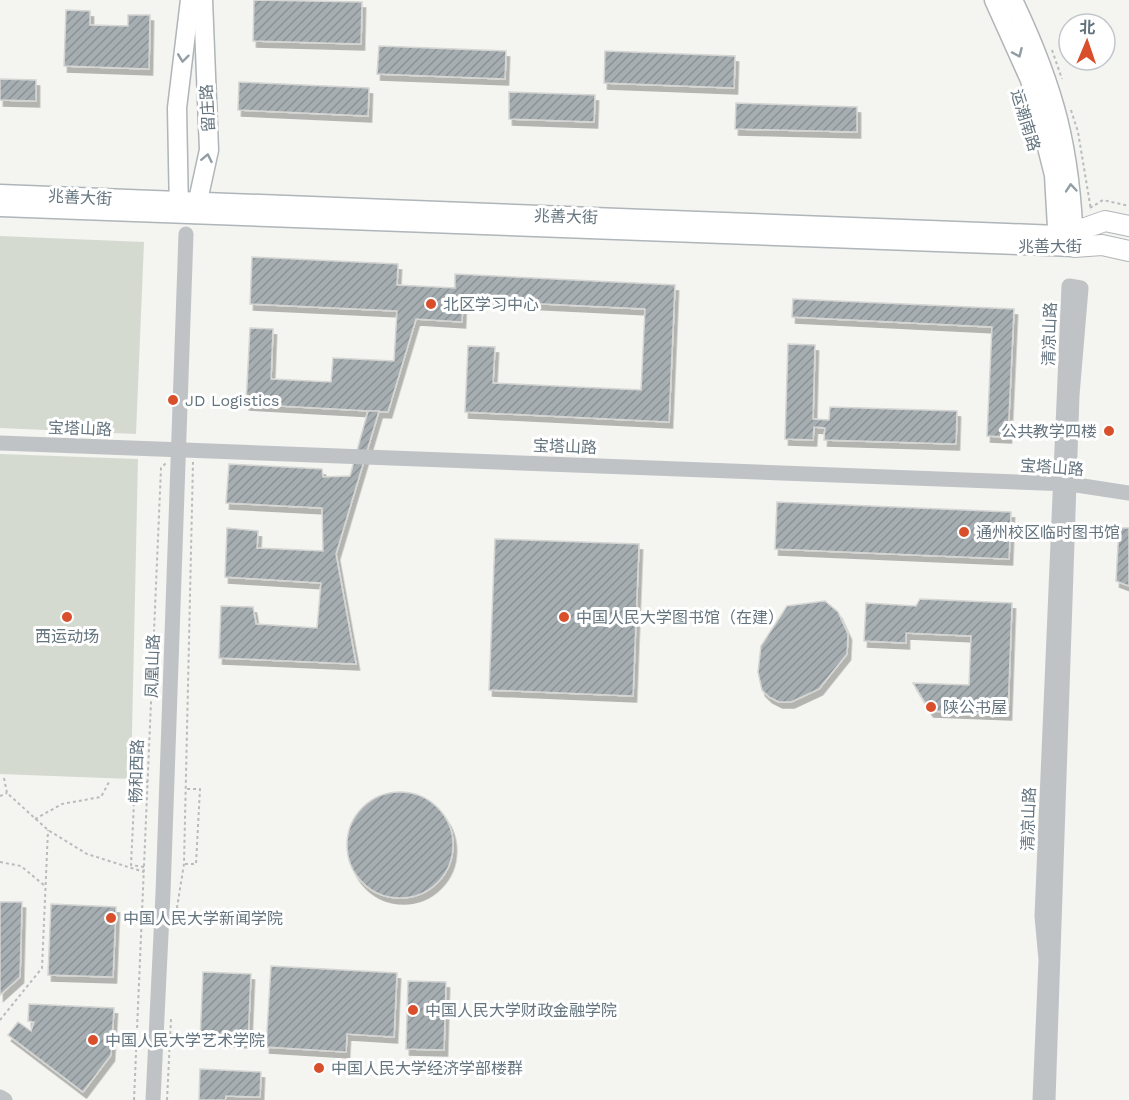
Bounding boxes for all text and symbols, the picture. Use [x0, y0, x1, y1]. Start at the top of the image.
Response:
north arrow [1057, 12, 1117, 72]
text: 北 [1079, 18, 1096, 37]
one-way arrow [1011, 47, 1023, 58]
one-way arrow [177, 54, 190, 63]
street label: 留庄路 [197, 84, 218, 132]
street label: 运潮南路 [1007, 87, 1044, 154]
one-way arrow [199, 153, 212, 163]
one-way arrow [1065, 184, 1078, 193]
street label: 兆善大街 [48, 186, 112, 209]
street label: 兆善大街 [534, 206, 598, 227]
street label: 兆善大街 [1018, 237, 1082, 256]
place label: 北区学习中心 [443, 295, 539, 314]
marker: 北区学习中心 [424, 297, 438, 311]
street label: 清凉山路 [1039, 302, 1060, 366]
place label: JD Logistics [185, 391, 280, 410]
marker: JD Logistics [166, 393, 180, 407]
street label: 宝塔山路 [48, 418, 112, 439]
place label: 公共教学四楼 [1001, 422, 1097, 441]
marker: 公共教学四楼 [1102, 424, 1116, 438]
street label: 宝塔山路 [533, 436, 597, 457]
street label: 宝塔山路 [1019, 456, 1085, 479]
place label: 通州校区临时图书馆 [976, 523, 1120, 542]
marker: 通州校区临时图书馆 [957, 525, 971, 539]
place label: 中国人民大学图书馆（在建） [576, 608, 784, 627]
marker: 西运动场 [60, 610, 74, 624]
marker: 中国人民大学图书馆（在建） [557, 610, 571, 624]
place label: 西运动场 [35, 627, 99, 646]
street label: 凤凰山路 [142, 634, 163, 698]
place label: 陕公书屋 [943, 698, 1007, 717]
marker: 陕公书屋 [924, 700, 938, 714]
street label: 畅和西路 [126, 739, 147, 803]
street label: 清凉山路 [1018, 787, 1039, 851]
place label: 中国人民大学新闻学院 [123, 909, 283, 928]
marker: 中国人民大学新闻学院 [104, 911, 118, 925]
place label: 中国人民大学财政金融学院 [425, 1001, 617, 1020]
marker: 中国人民大学财政金融学院 [406, 1003, 420, 1017]
place label: 中国人民大学艺术学院 [105, 1031, 265, 1050]
marker: 中国人民大学艺术学院 [86, 1033, 100, 1047]
place label: 中国人民大学经济学部楼群 [331, 1059, 523, 1078]
marker: 中国人民大学经济学部楼群 [312, 1061, 326, 1075]

